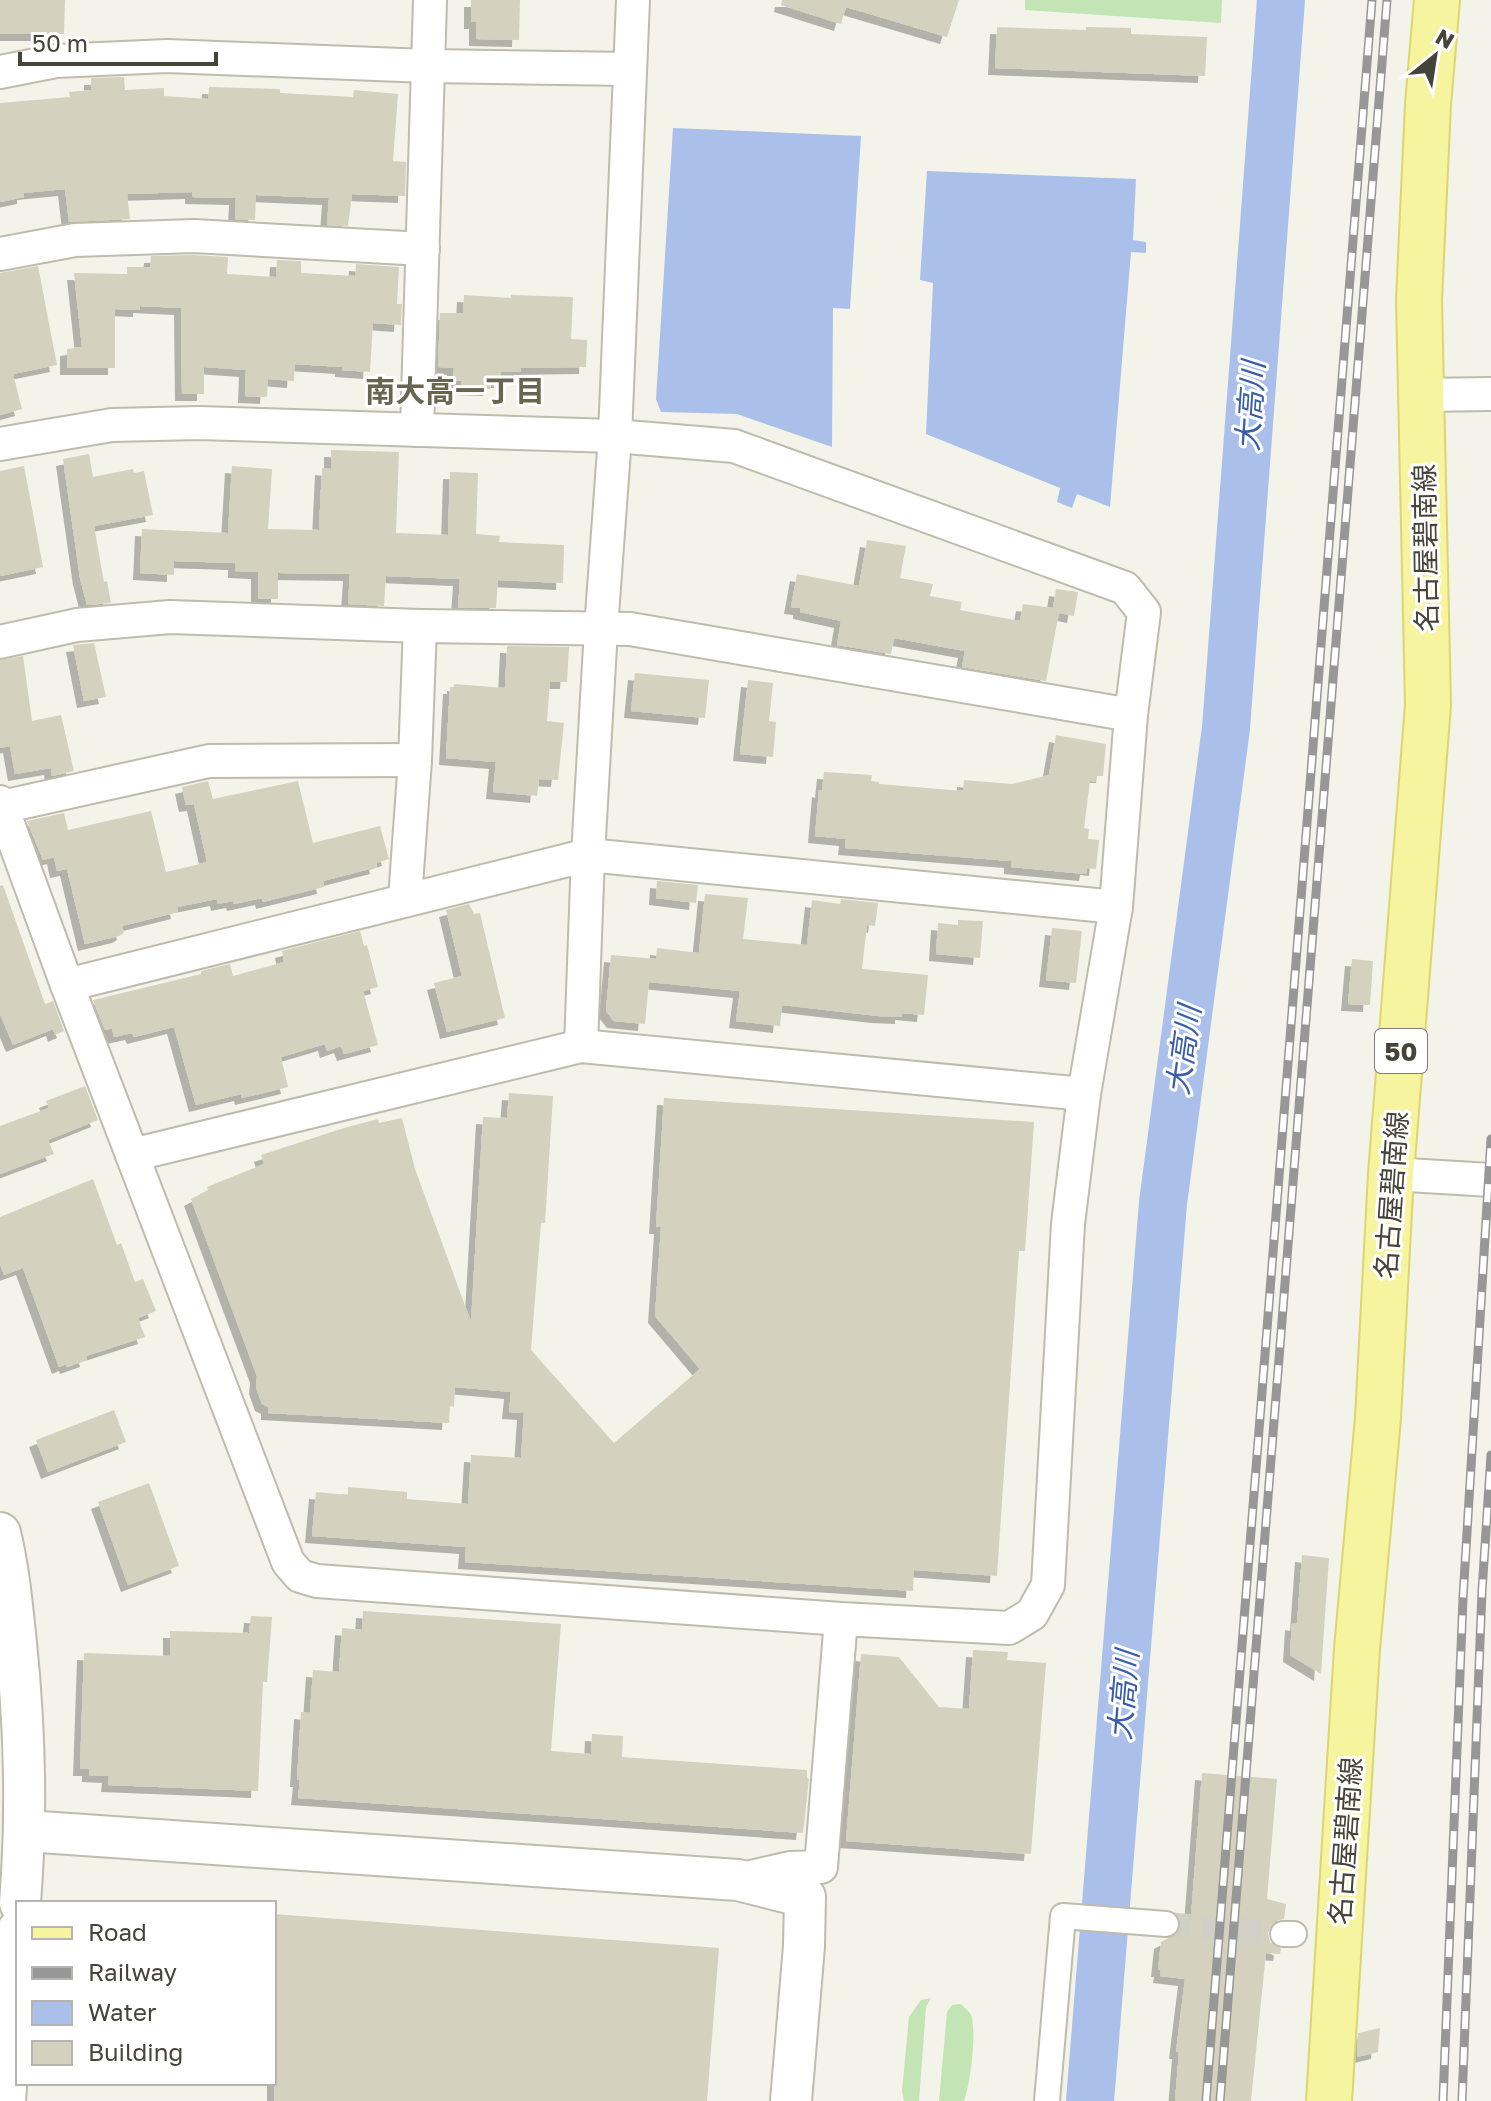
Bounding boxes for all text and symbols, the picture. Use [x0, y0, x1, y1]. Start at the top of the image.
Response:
scale bar [20, 16, 216, 66]
north arrow [1395, 16, 1475, 96]
text: N [1431, 22, 1459, 54]
text: 50 m [32, 28, 88, 57]
water label: 大高川 [1229, 357, 1271, 452]
district label: 南大高一丁目 [365, 373, 545, 409]
street label: 名古屋碧南線 [1407, 464, 1443, 632]
water label: 大高川 [1159, 1000, 1208, 1097]
road number: 50 [1375, 1029, 1427, 1073]
street label: 名古屋碧南線 [1369, 1110, 1413, 1280]
water label: 大高川 [1101, 1646, 1145, 1741]
street label: 名古屋碧南線 [1323, 1756, 1367, 1926]
legend [16, 1901, 276, 2085]
text: Road [88, 1917, 147, 1946]
text: Railway [88, 1957, 177, 1986]
text: Water [88, 1997, 156, 2026]
text: Building [88, 2037, 183, 2066]

